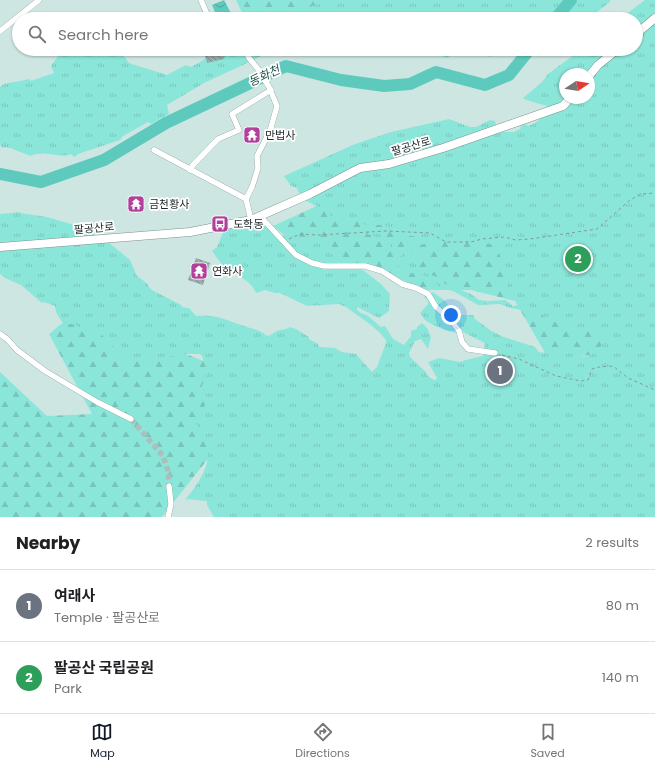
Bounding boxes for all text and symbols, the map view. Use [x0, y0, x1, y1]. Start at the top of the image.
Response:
search box [12, 12, 643, 56]
icon: search [26, 23, 48, 45]
text: Search here [58, 24, 148, 45]
water label: 동화천 [245, 60, 284, 90]
north arrow [559, 68, 595, 104]
temple icon: 만법사 [242, 125, 262, 145]
place label: 만법사 [265, 127, 295, 143]
street label: 팔공산로 [389, 133, 433, 159]
temple icon: 금천황사 [126, 194, 146, 214]
place label: 금천황사 [149, 196, 189, 212]
bus stop icon: 도학동 [210, 214, 230, 234]
place label: 도학동 [233, 216, 263, 232]
street label: 팔공산로 [73, 218, 115, 238]
pin: 2 [565, 244, 591, 274]
temple icon: 연화사 [189, 261, 209, 281]
place label: 연화사 [212, 263, 242, 279]
your location [441, 305, 461, 325]
pin: 1 [487, 356, 513, 386]
text: Nearby [16, 531, 80, 555]
text: 2 results [585, 533, 639, 552]
text: 여래사 [54, 585, 95, 606]
text: 1 [27, 596, 31, 615]
text: 80 m [606, 596, 639, 615]
text: Temple · 팔공산로 [54, 608, 160, 627]
text: 팔공산 국립공원 [54, 657, 154, 678]
text: 2 [25, 668, 33, 687]
text: 140 m [602, 668, 639, 687]
text: Park [54, 679, 82, 698]
tab: Map [90, 721, 115, 762]
tab: Directions [295, 721, 350, 762]
tab: Saved [530, 721, 565, 762]

